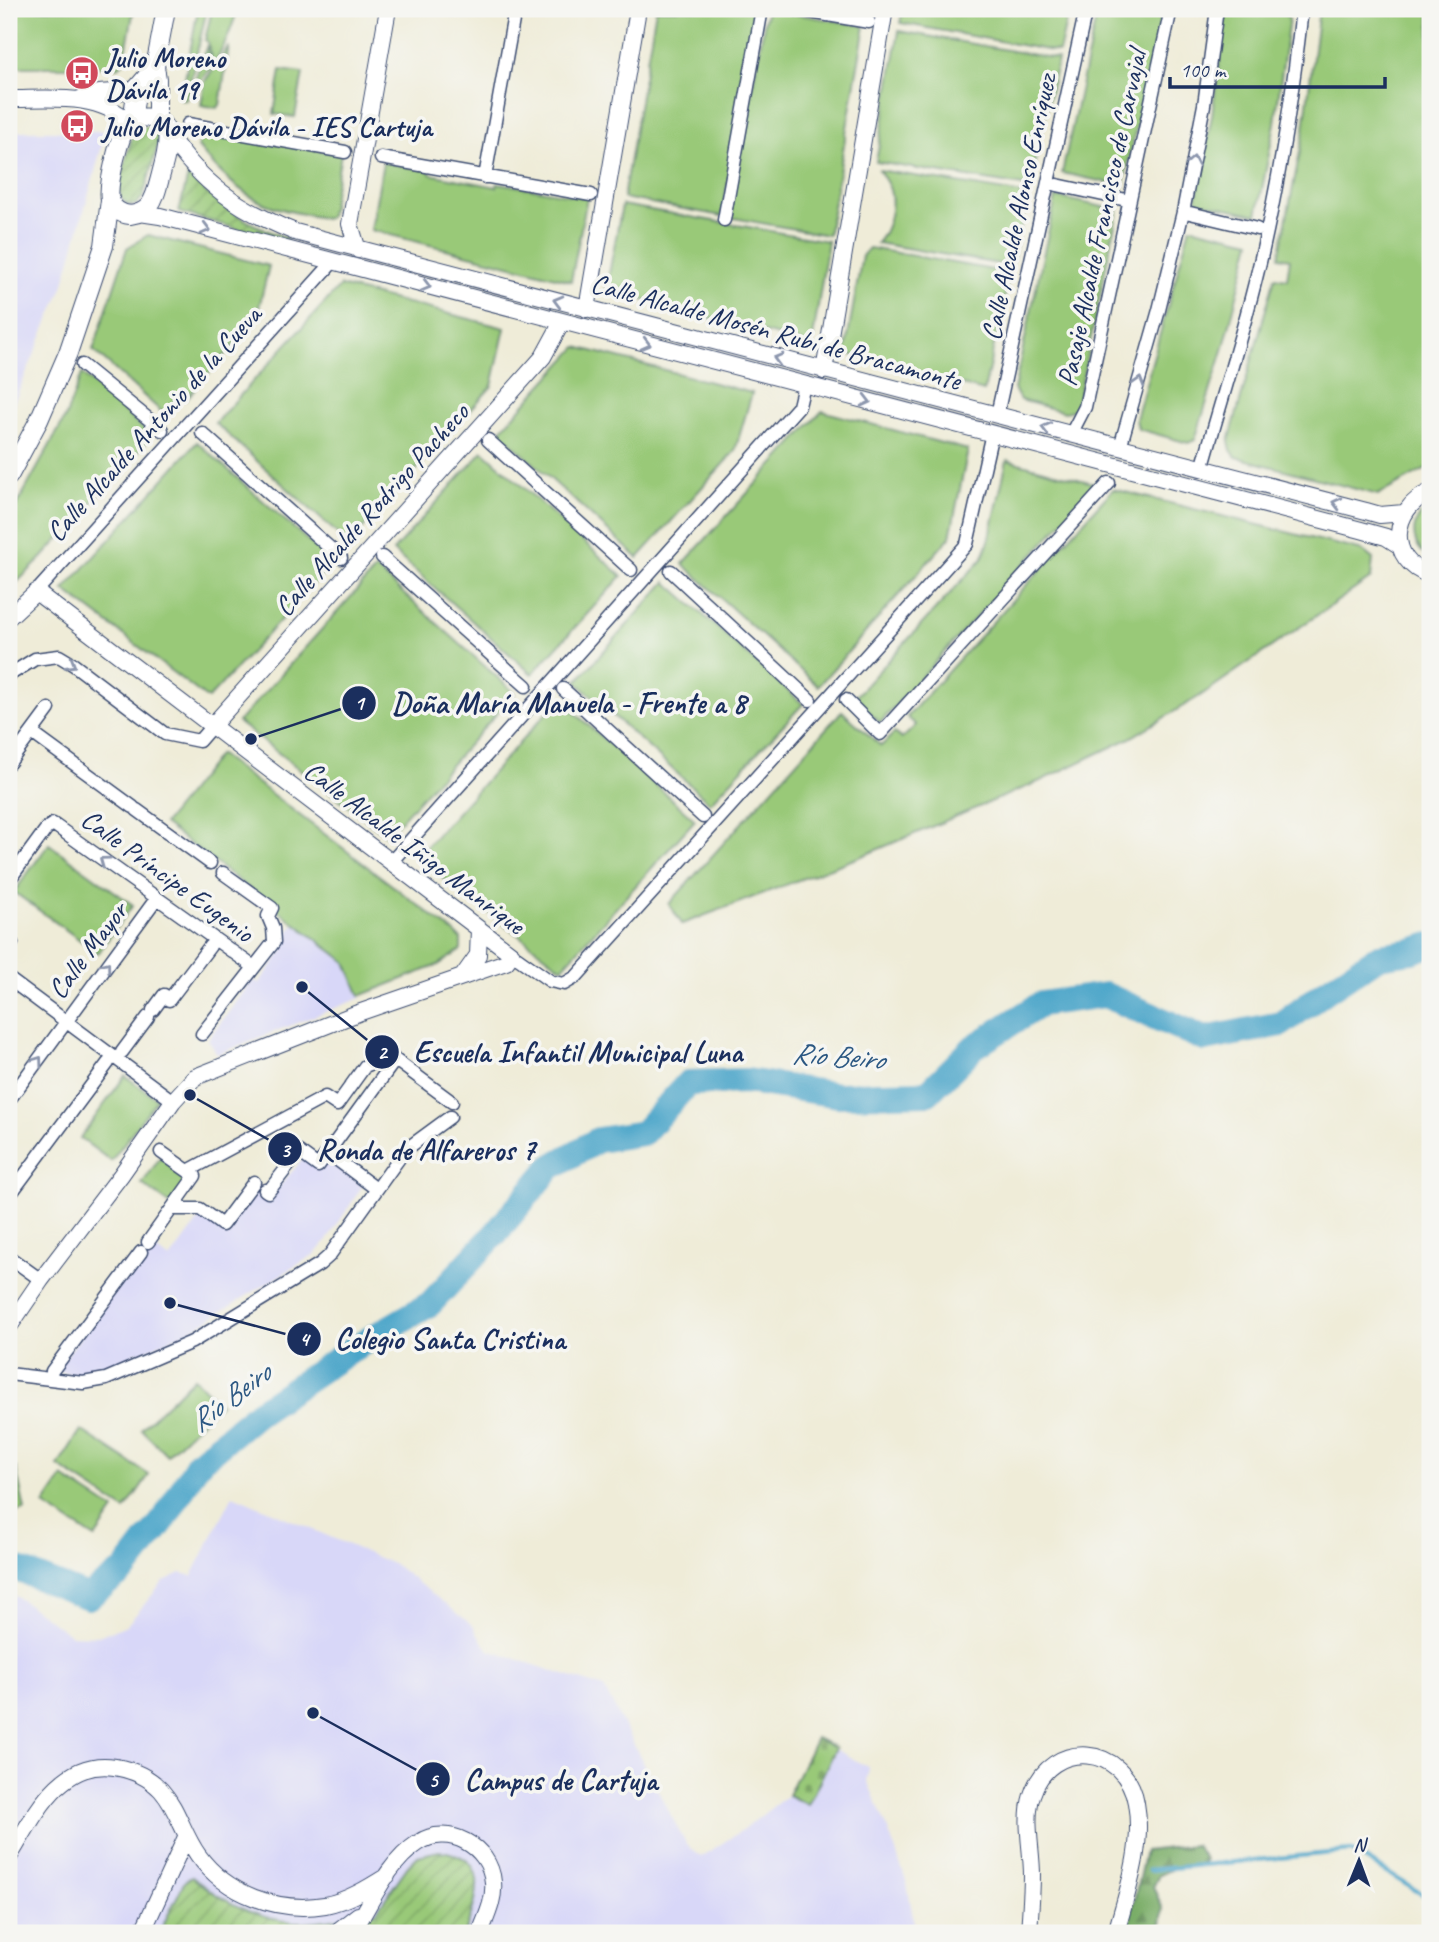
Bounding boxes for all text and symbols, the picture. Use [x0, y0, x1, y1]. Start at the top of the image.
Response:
place label: Julio Moreno Dávila 19 [104, 40, 227, 107]
street label: Pasaje Alcalde Francisco de Carvajal [1049, 42, 1155, 389]
scale bar [1170, 46, 1385, 90]
bus stop icon: Julio Moreno Dávila 19 [63, 54, 101, 92]
text: 100 m [1180, 57, 1227, 83]
street label: Calle Alcalde Alonso Enríquez [973, 69, 1064, 343]
bus stop icon: Julio Moreno Dávila - IES Cartuja [58, 107, 96, 145]
place label: Julio Moreno Dávila - IES Cartuja [100, 109, 434, 144]
one-way arrow [1185, 155, 1200, 167]
one-way arrow [200, 220, 212, 235]
street label: Calle Alcalde Mosén Rubí de Bracamonte [587, 265, 966, 398]
one-way arrow [420, 278, 432, 292]
one-way arrow [552, 295, 564, 309]
street label: Calle Alcalde Antonio de la Cueva [38, 296, 270, 549]
one-way arrow [640, 336, 652, 350]
one-way arrow [772, 352, 784, 367]
one-way arrow [1130, 376, 1145, 388]
one-way arrow [860, 393, 872, 407]
street label: Calle Alcalde Rodrigo Pacheco [266, 394, 478, 623]
one-way arrow [1040, 422, 1052, 436]
one-way arrow [1331, 497, 1343, 512]
one-way arrow [63, 655, 76, 668]
callout: Doña María Manuela - Frente a 8 [341, 677, 762, 728]
text: Doña María Manuela - Frente a 8 [392, 684, 749, 722]
text: 1 [354, 690, 366, 716]
street label: Calle Alcalde Iñigo Manrique [297, 753, 534, 943]
street label: Calle Príncipe Eugenio [74, 801, 263, 951]
one-way arrow [100, 857, 112, 870]
street label: Calle Mayor [40, 893, 137, 1006]
one-way arrow [97, 961, 110, 974]
callout: Escuela Infantil Municipal Luna [365, 1026, 757, 1077]
text: Escuela Infantil Municipal Luna [414, 1033, 745, 1071]
water label: Río Beiro [791, 1034, 890, 1078]
text: 2 [377, 1039, 389, 1065]
one-way arrow [29, 1056, 42, 1069]
callout: Ronda de Alfareros 7 [268, 1124, 549, 1175]
text: Ronda de Alfareros 7 [317, 1131, 539, 1169]
text: 3 [280, 1137, 292, 1163]
callout: Colegio Santa Cristina [286, 1313, 580, 1364]
text: Colegio Santa Cristina [335, 1320, 568, 1358]
text: 4 [299, 1326, 311, 1352]
water label: Río Beiro [182, 1352, 282, 1440]
callout: Campus de Cartuja [416, 1754, 672, 1805]
text: Campus de Cartuja [465, 1761, 660, 1799]
text: 5 [428, 1767, 439, 1793]
north arrow [1324, 1826, 1394, 1896]
text: N [1353, 1833, 1369, 1857]

